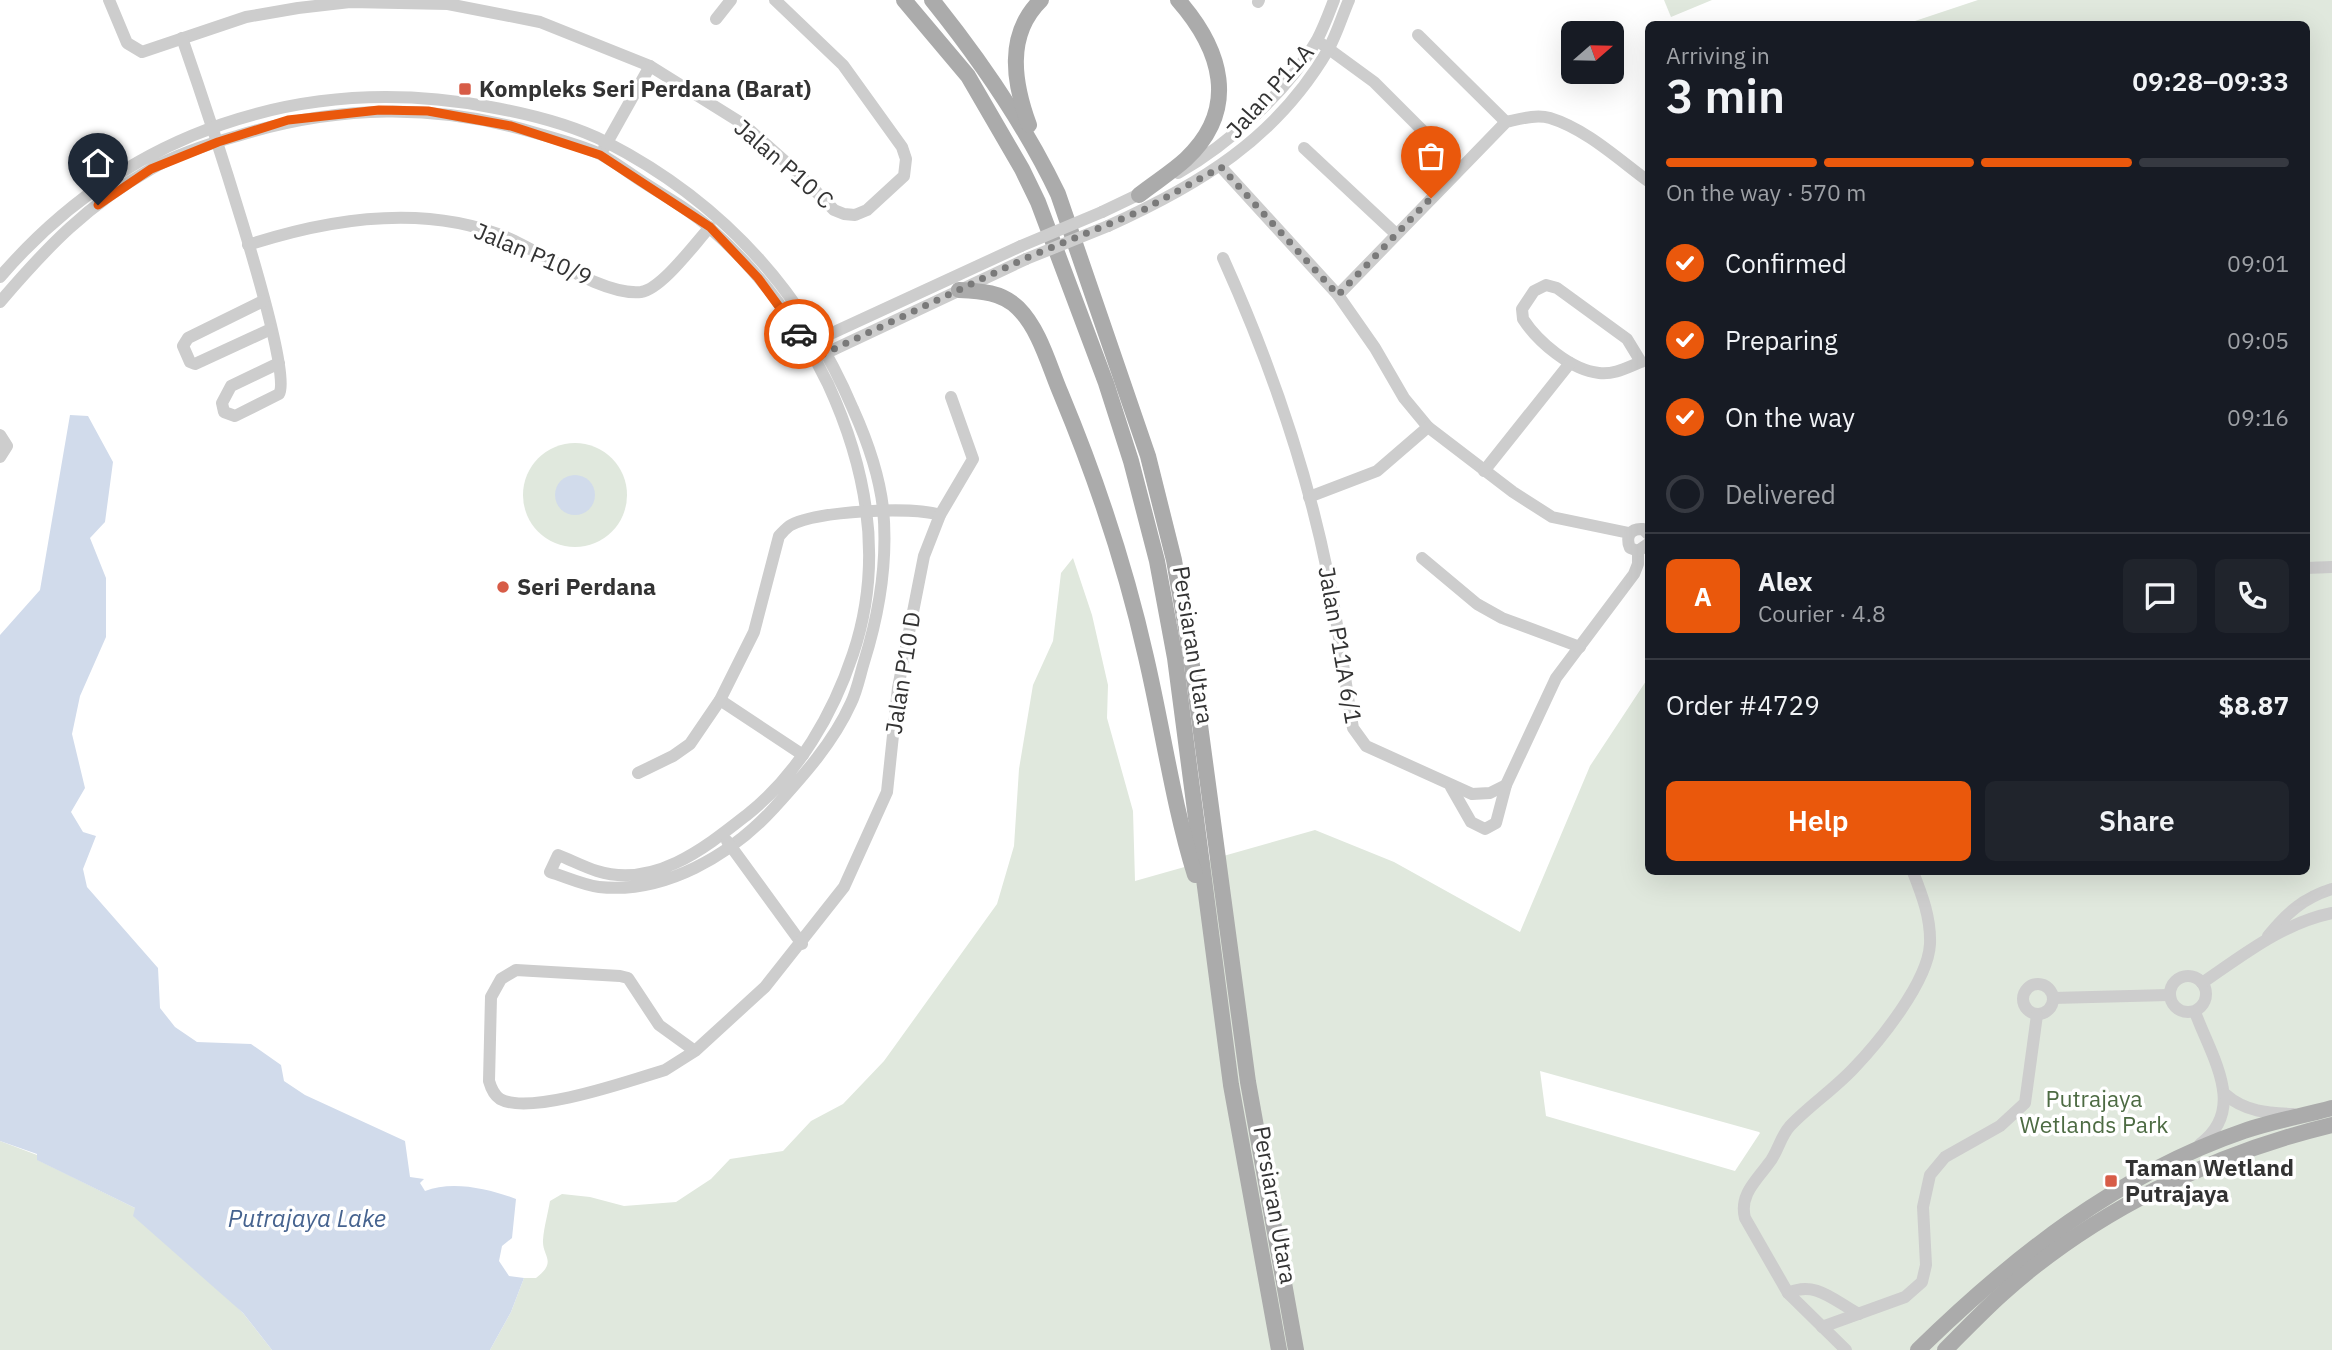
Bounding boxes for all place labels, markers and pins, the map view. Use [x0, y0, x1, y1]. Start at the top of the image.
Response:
place label: Kompleks Seri Perdana (Barat) [479, 73, 811, 103]
marker: Kompleks Seri Perdana (Barat) [457, 81, 473, 97]
pin [1401, 126, 1461, 198]
pin [68, 133, 128, 205]
place label: Seri Perdana [517, 571, 656, 601]
marker: Seri Perdana [495, 579, 511, 595]
place label: Taman Wetland Putrajaya [2125, 1152, 2294, 1208]
marker: Taman Wetland Putrajaya [2103, 1173, 2119, 1189]

